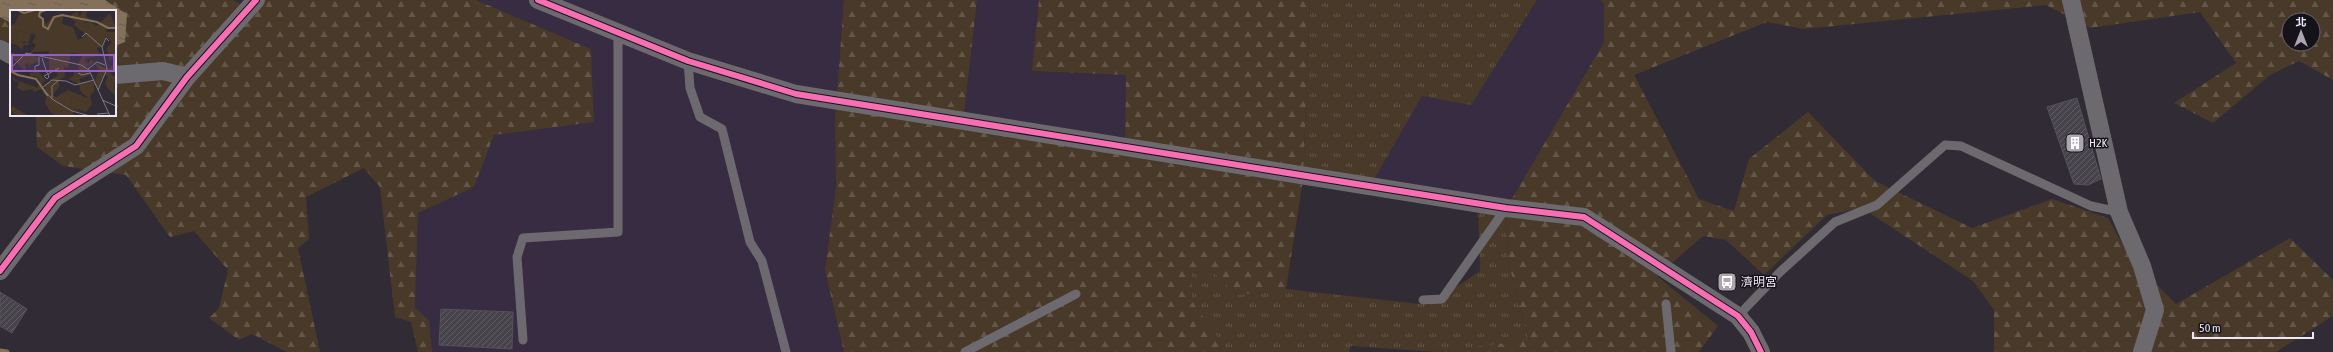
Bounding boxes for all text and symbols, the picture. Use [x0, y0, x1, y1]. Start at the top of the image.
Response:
inset map [10, 10, 116, 116]
north arrow [2281, 12, 2321, 52]
text: 北 [2296, 16, 2307, 28]
building icon: H2K [2064, 132, 2086, 154]
place label: H2K [2089, 136, 2108, 150]
bus stop icon: 濟明宮 [1716, 271, 1738, 293]
place label: 濟明宮 [1741, 275, 1777, 289]
scale bar [2193, 314, 2313, 340]
text: 50 m [2199, 321, 2221, 335]

